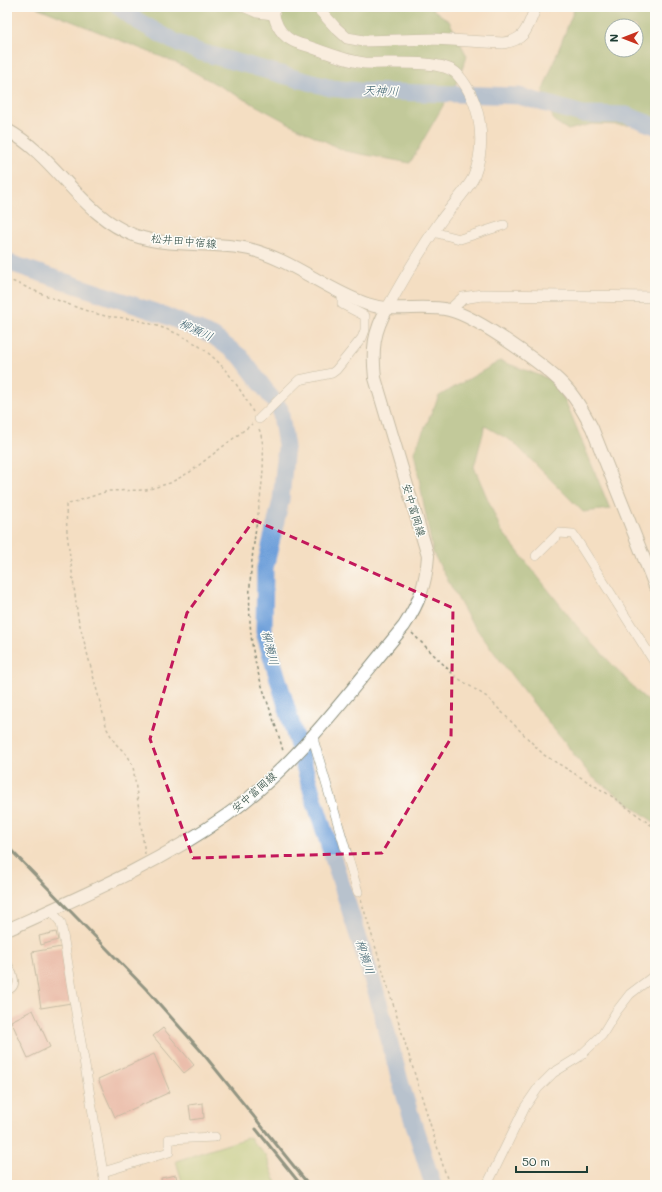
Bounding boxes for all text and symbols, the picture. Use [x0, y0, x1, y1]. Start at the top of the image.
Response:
north arrow [604, 18, 644, 58]
text: N [606, 34, 621, 42]
water label: 天神川 [363, 81, 399, 99]
street label: 松井田中宿線 [151, 230, 218, 251]
water label: 柳瀬川 [177, 314, 216, 344]
street label: 安中富岡線 [399, 481, 430, 538]
water label: 柳瀬川 [259, 628, 283, 667]
street label: 安中富岡線 [228, 768, 279, 815]
water label: 柳瀬川 [353, 937, 379, 976]
scale bar [516, 1148, 587, 1174]
text: 50 m [522, 1153, 550, 1169]

